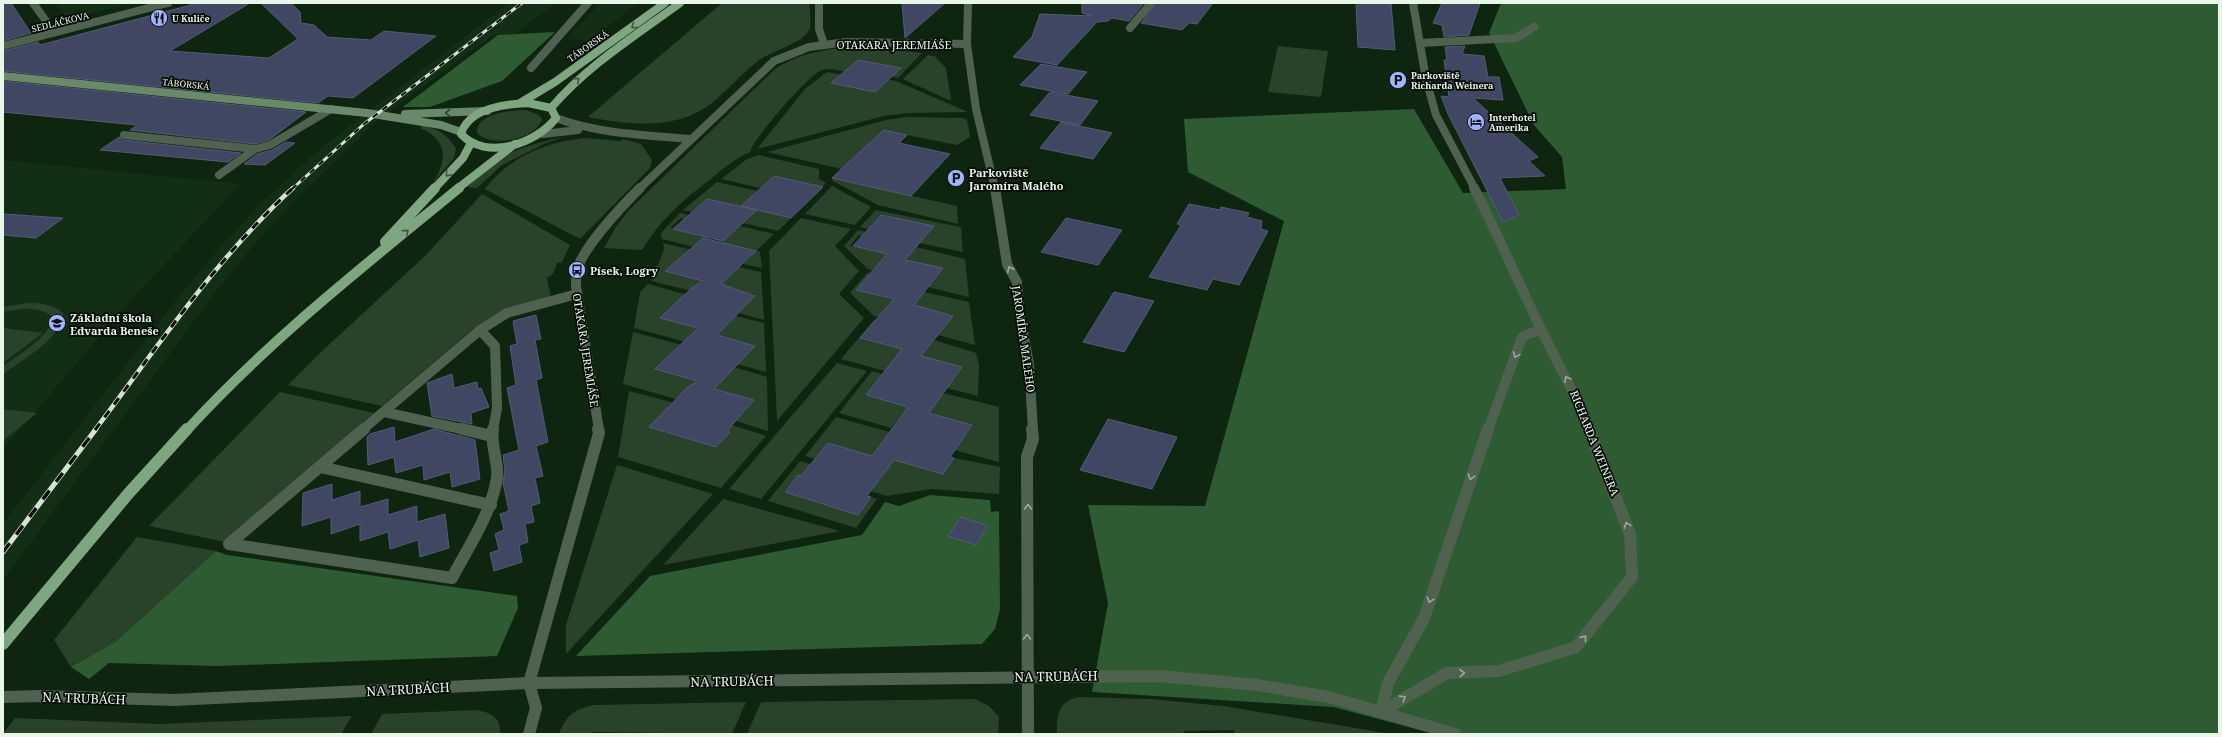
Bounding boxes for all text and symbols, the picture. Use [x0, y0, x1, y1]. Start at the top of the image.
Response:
street label: SEDLÁČKOVA [30, 8, 91, 35]
restaurant icon: U Kuliče [149, 8, 169, 28]
place label: U Kuliče [172, 12, 210, 25]
one-way arrow [631, 21, 638, 28]
street label: TÁBORSKÁ [565, 27, 612, 65]
street label: OTAKARA JEREMIÁŠE [837, 37, 952, 52]
place label: Parkoviště Richarda Weinera [1411, 69, 1494, 92]
parking icon: Parkoviště Richarda Weinera [1388, 70, 1408, 90]
street label: TÁBORSKÁ [162, 75, 211, 93]
one-way arrow [573, 77, 580, 84]
one-way arrow [445, 109, 451, 118]
place label: Interhotel Amerika [1489, 111, 1536, 134]
hotel icon: Interhotel Amerika [1466, 112, 1486, 132]
place label: Parkoviště Jaromíra Malého [968, 165, 1064, 193]
parking icon: Parkoviště Jaromíra Malého [946, 168, 966, 188]
one-way arrow [446, 169, 453, 177]
one-way arrow [402, 229, 409, 236]
bus stop icon: Písek, Logry [567, 260, 587, 280]
place label: Písek, Logry [590, 263, 658, 278]
one-way arrow [1007, 266, 1015, 273]
street label: JAROMÍRA MALÉHO [1009, 284, 1039, 393]
street label: OTAKARA JEREMIÁŠE [570, 292, 602, 408]
place label: Základní škola Edvarda Beneše [70, 310, 159, 338]
school or university icon: Základní škola Edvarda Beneše [47, 313, 67, 333]
one-way arrow [1512, 351, 1520, 358]
one-way arrow [1564, 376, 1572, 383]
street label: RICHARDA WEINERA [1567, 388, 1623, 498]
one-way arrow [1467, 473, 1475, 480]
one-way arrow [1024, 504, 1032, 510]
one-way arrow [1624, 521, 1632, 528]
one-way arrow [1426, 597, 1435, 604]
one-way arrow [1023, 634, 1031, 640]
one-way arrow [1579, 635, 1586, 642]
street label: NA TRUBÁCH [1014, 666, 1098, 686]
one-way arrow [1459, 668, 1465, 677]
street label: NA TRUBÁCH [690, 671, 774, 691]
street label: NA TRUBÁCH [366, 678, 450, 700]
street label: NA TRUBÁCH [42, 688, 126, 708]
one-way arrow [1399, 695, 1406, 703]

